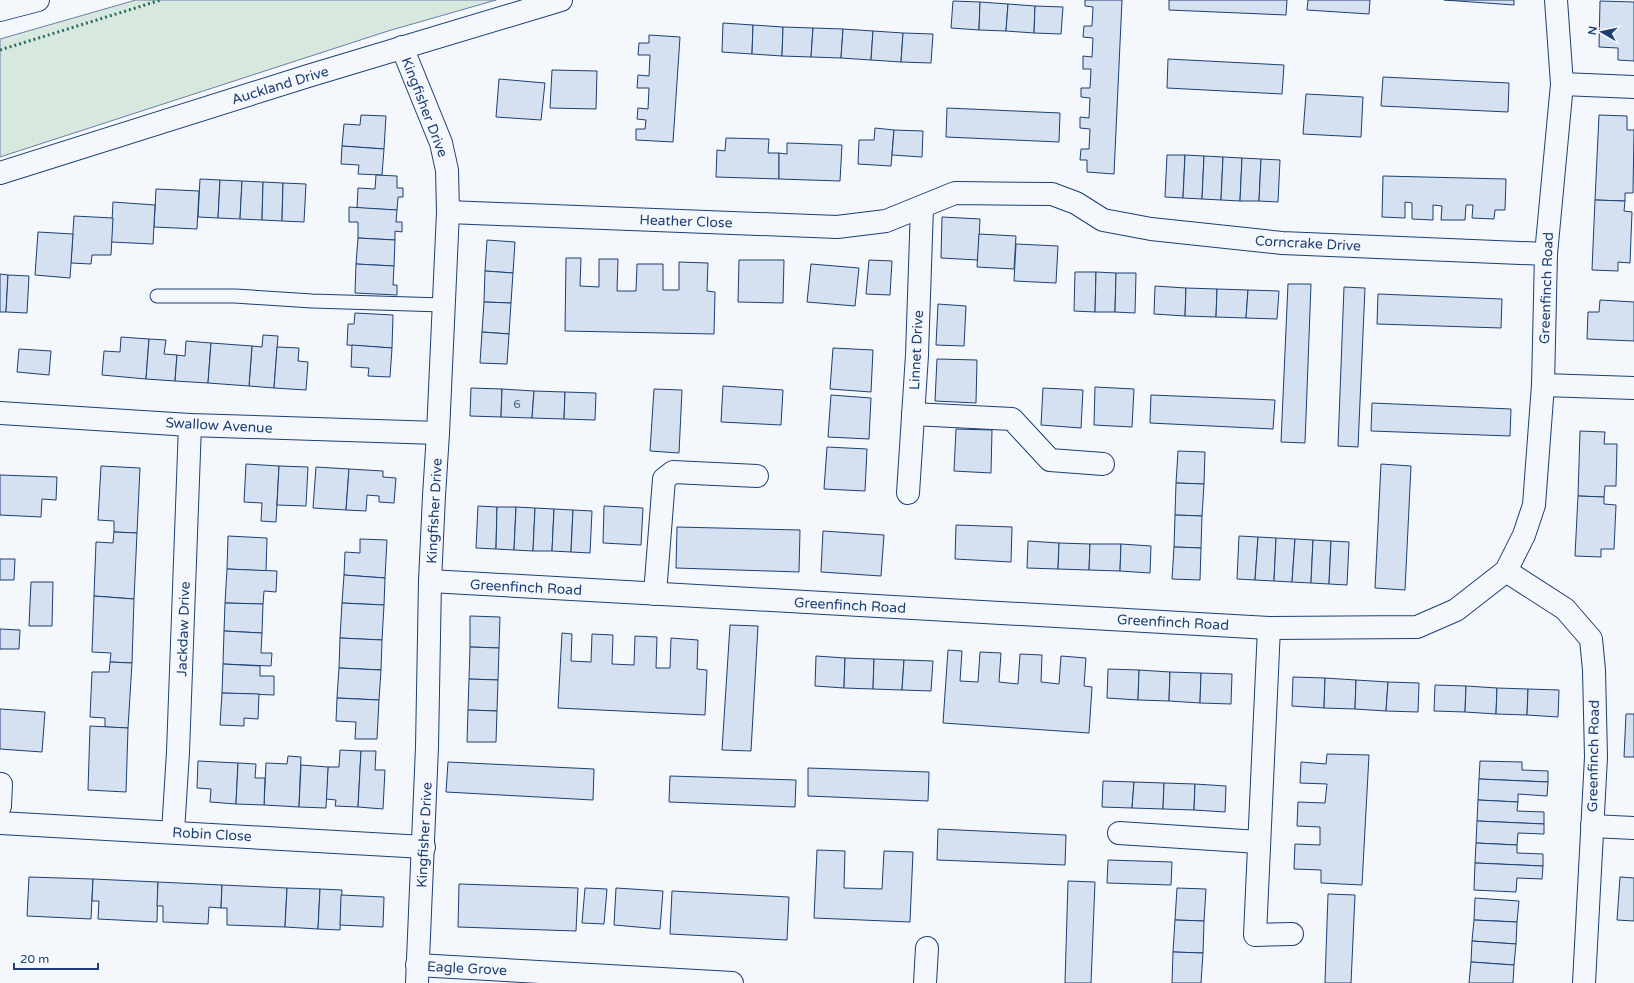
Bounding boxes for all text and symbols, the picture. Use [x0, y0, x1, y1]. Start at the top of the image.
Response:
north arrow [1582, 12, 1622, 52]
text: N [1586, 25, 1600, 36]
street label: Kingfisher Drive [398, 55, 451, 160]
street label: Auckland Drive [230, 63, 331, 108]
street label: Heather Close [639, 211, 733, 232]
street label: Corncrake Drive [1255, 232, 1361, 255]
street label: Greenfinch Road [1536, 232, 1557, 344]
street label: Linnet Drive [906, 310, 927, 390]
house number: 6 [513, 397, 521, 411]
street label: Swallow Avenue [165, 414, 273, 437]
street label: Kingfisher Drive [423, 458, 446, 564]
street label: Greenfinch Road [470, 576, 582, 599]
street label: Jackdaw Drive [173, 581, 194, 677]
street label: Greenfinch Road [794, 594, 906, 617]
street label: Greenfinch Road [1117, 611, 1229, 634]
street label: Greenfinch Road [1584, 700, 1603, 812]
street label: Kingfisher Drive [413, 782, 436, 888]
street label: Robin Close [172, 824, 252, 845]
scale bar [14, 945, 98, 971]
text: 20 m [20, 952, 49, 966]
street label: Eagle Grove [427, 958, 507, 979]

